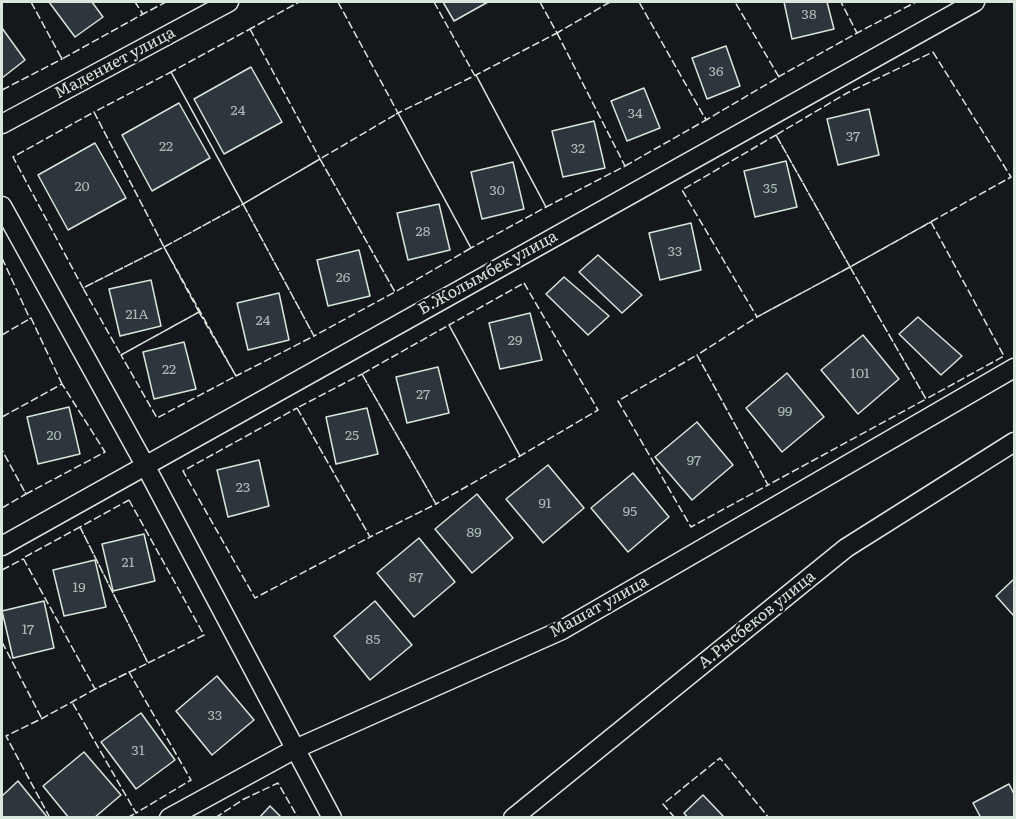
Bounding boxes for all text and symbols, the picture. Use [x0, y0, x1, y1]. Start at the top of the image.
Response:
house number: 38 [801, 7, 817, 23]
street label: Мадениет улица [51, 23, 179, 103]
house number: 36 [708, 64, 724, 80]
house number: 24 [231, 103, 245, 119]
house number: 34 [627, 106, 643, 122]
house number: 37 [846, 129, 860, 145]
house number: 22 [159, 139, 173, 155]
house number: 32 [571, 141, 585, 157]
house number: 20 [74, 179, 90, 195]
house number: 35 [763, 181, 777, 197]
house number: 30 [489, 183, 505, 199]
house number: 28 [416, 224, 430, 240]
street label: Б.Жолымбек улица [415, 227, 561, 319]
house number: 33 [668, 244, 682, 260]
house number: 26 [336, 270, 350, 286]
house number: 21A [125, 307, 149, 323]
house number: 24 [256, 313, 270, 329]
house number: 29 [508, 333, 522, 349]
house number: 22 [162, 362, 176, 378]
house number: 101 [850, 366, 870, 382]
house number: 27 [416, 387, 430, 403]
house number: 99 [778, 404, 792, 420]
house number: 20 [46, 428, 62, 444]
house number: 25 [345, 428, 359, 444]
house number: 97 [687, 453, 701, 469]
house number: 23 [236, 480, 250, 496]
house number: 91 [538, 496, 552, 512]
house number: 95 [623, 504, 637, 520]
house number: 89 [466, 525, 482, 541]
house number: 21 [122, 555, 134, 571]
street label: А.Рысбеков улица [695, 567, 819, 673]
house number: 87 [409, 570, 423, 586]
street label: Машат улица [546, 572, 652, 642]
house number: 19 [72, 580, 86, 596]
house number: 17 [22, 622, 34, 638]
house number: 85 [366, 632, 380, 648]
house number: 33 [208, 708, 222, 724]
house number: 31 [131, 743, 145, 759]

